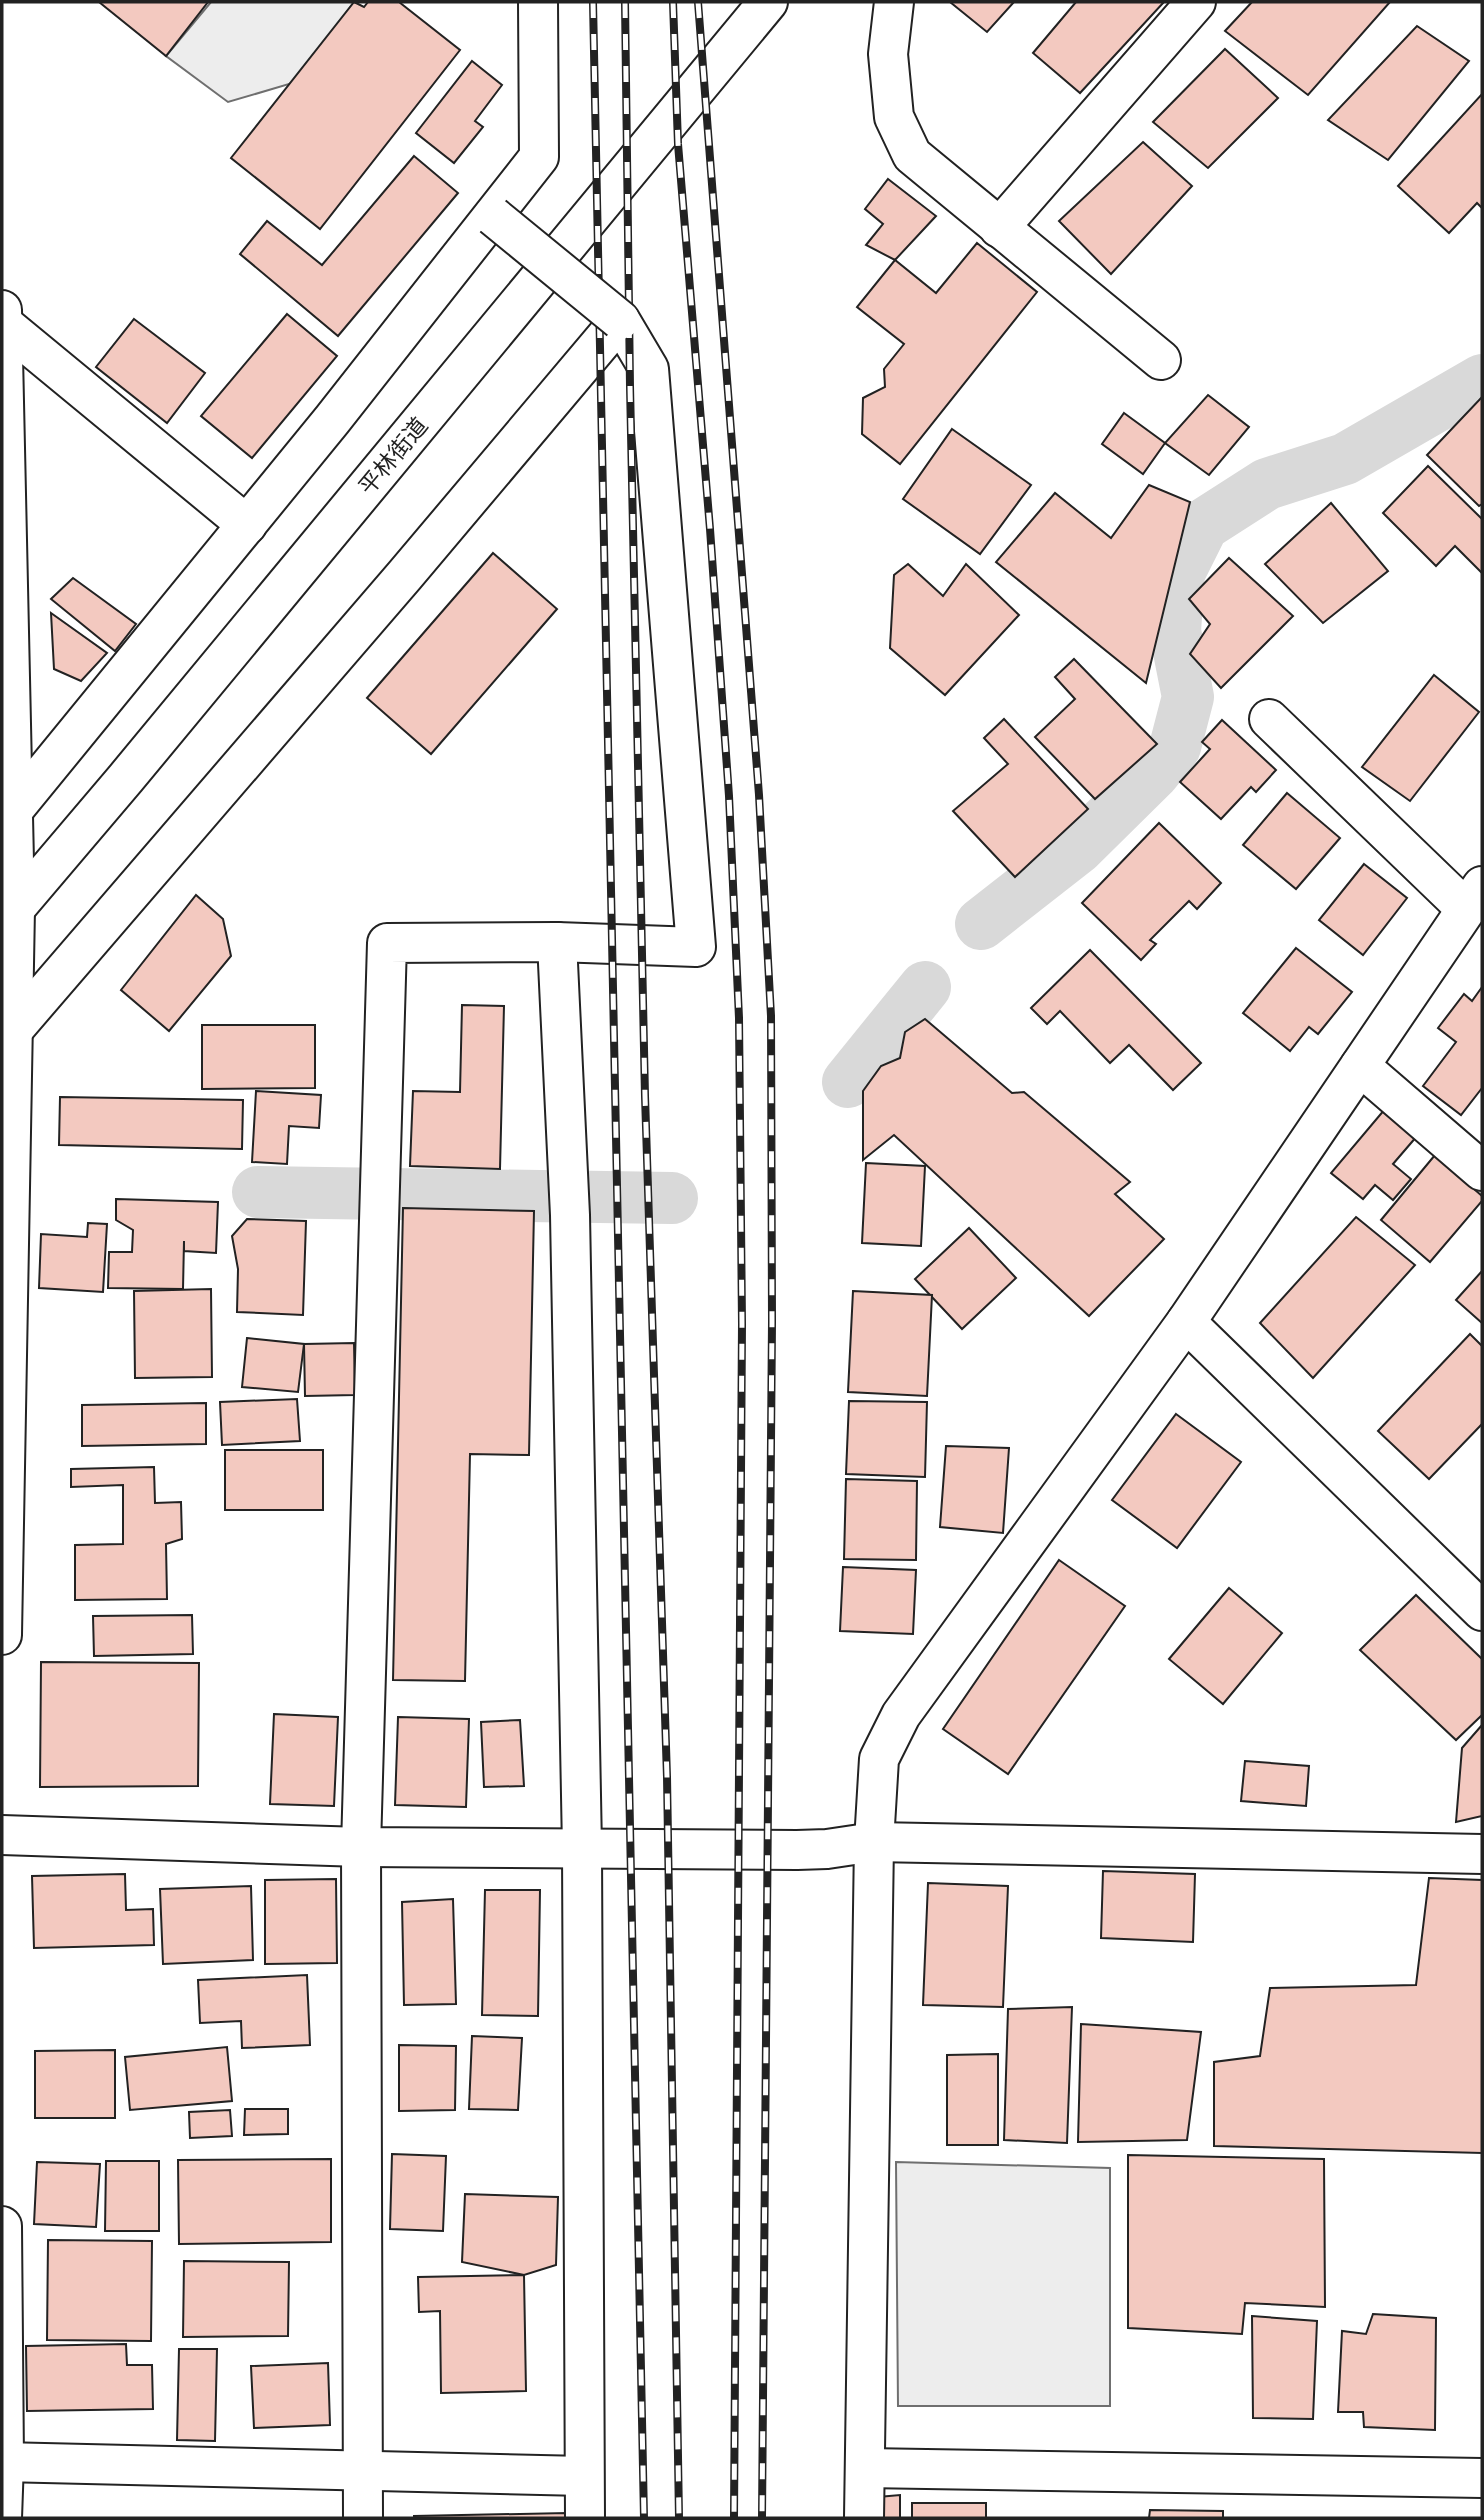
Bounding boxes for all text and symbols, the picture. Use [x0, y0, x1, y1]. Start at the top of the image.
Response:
street label: 平林街道 [350, 410, 434, 501]

